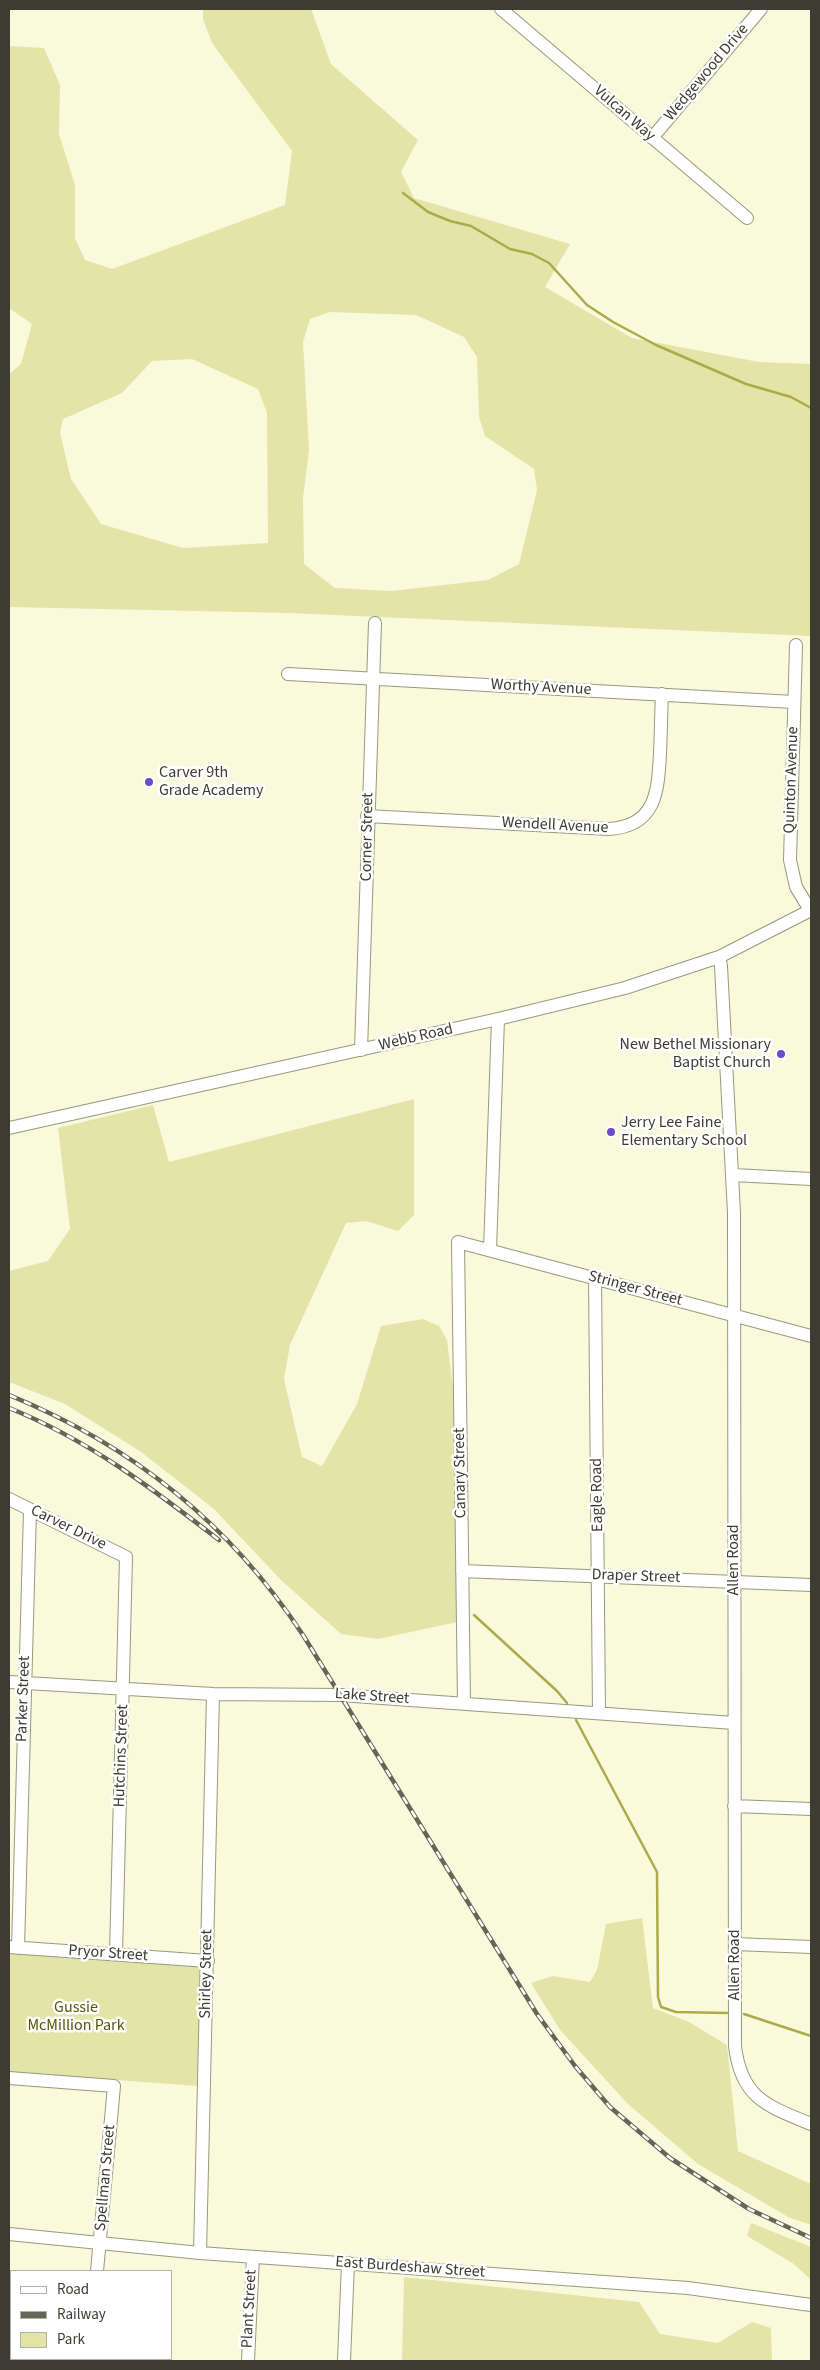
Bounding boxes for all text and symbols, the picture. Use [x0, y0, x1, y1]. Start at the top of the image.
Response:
street label: Wedgewood Drive [661, 21, 753, 125]
street label: Vulcan Way [589, 82, 659, 146]
street label: Worthy Avenue [490, 676, 592, 700]
street label: Quinton Avenue [781, 726, 803, 834]
place label: Carver 9th Grade Academy [159, 763, 264, 801]
marker: Carver 9th Grade Academy [143, 776, 155, 788]
street label: Corner Street [358, 792, 378, 882]
street label: Wendell Avenue [501, 814, 609, 838]
street label: Webb Road [377, 1020, 455, 1056]
place label: New Bethel Missionary Baptist Church [620, 1035, 771, 1073]
marker: New Bethel Missionary Baptist Church [775, 1048, 787, 1060]
place label: Jerry Lee Faine Elementary School [621, 1113, 747, 1151]
marker: Jerry Lee Faine Elementary School [605, 1126, 617, 1138]
street label: Stringer Street [586, 1267, 684, 1311]
street label: Canary Street [451, 1427, 471, 1519]
street label: Eagle Road [588, 1458, 608, 1532]
street label: Carver Drive [27, 1501, 109, 1555]
street label: Allen Road [724, 1524, 744, 1596]
street label: Draper Street [591, 1566, 681, 1588]
street label: Parker Street [13, 1655, 35, 1743]
street label: Lake Street [334, 1685, 410, 1709]
street label: Hutchins Street [111, 1704, 133, 1808]
street label: Shirley Street [197, 1929, 217, 2019]
street label: Allen Road [725, 1929, 745, 2001]
street label: Pryor Street [67, 1942, 149, 1966]
park label: Gussie McMillion Park [27, 1998, 125, 2036]
street label: Spellman Street [92, 2124, 120, 2232]
street label: East Burdeshaw Street [334, 2253, 486, 2283]
street label: Plant Street [238, 2269, 262, 2349]
legend [10, 2270, 172, 2360]
text: Road [57, 2279, 89, 2300]
text: Railway [57, 2304, 106, 2325]
text: Park [57, 2329, 85, 2350]

